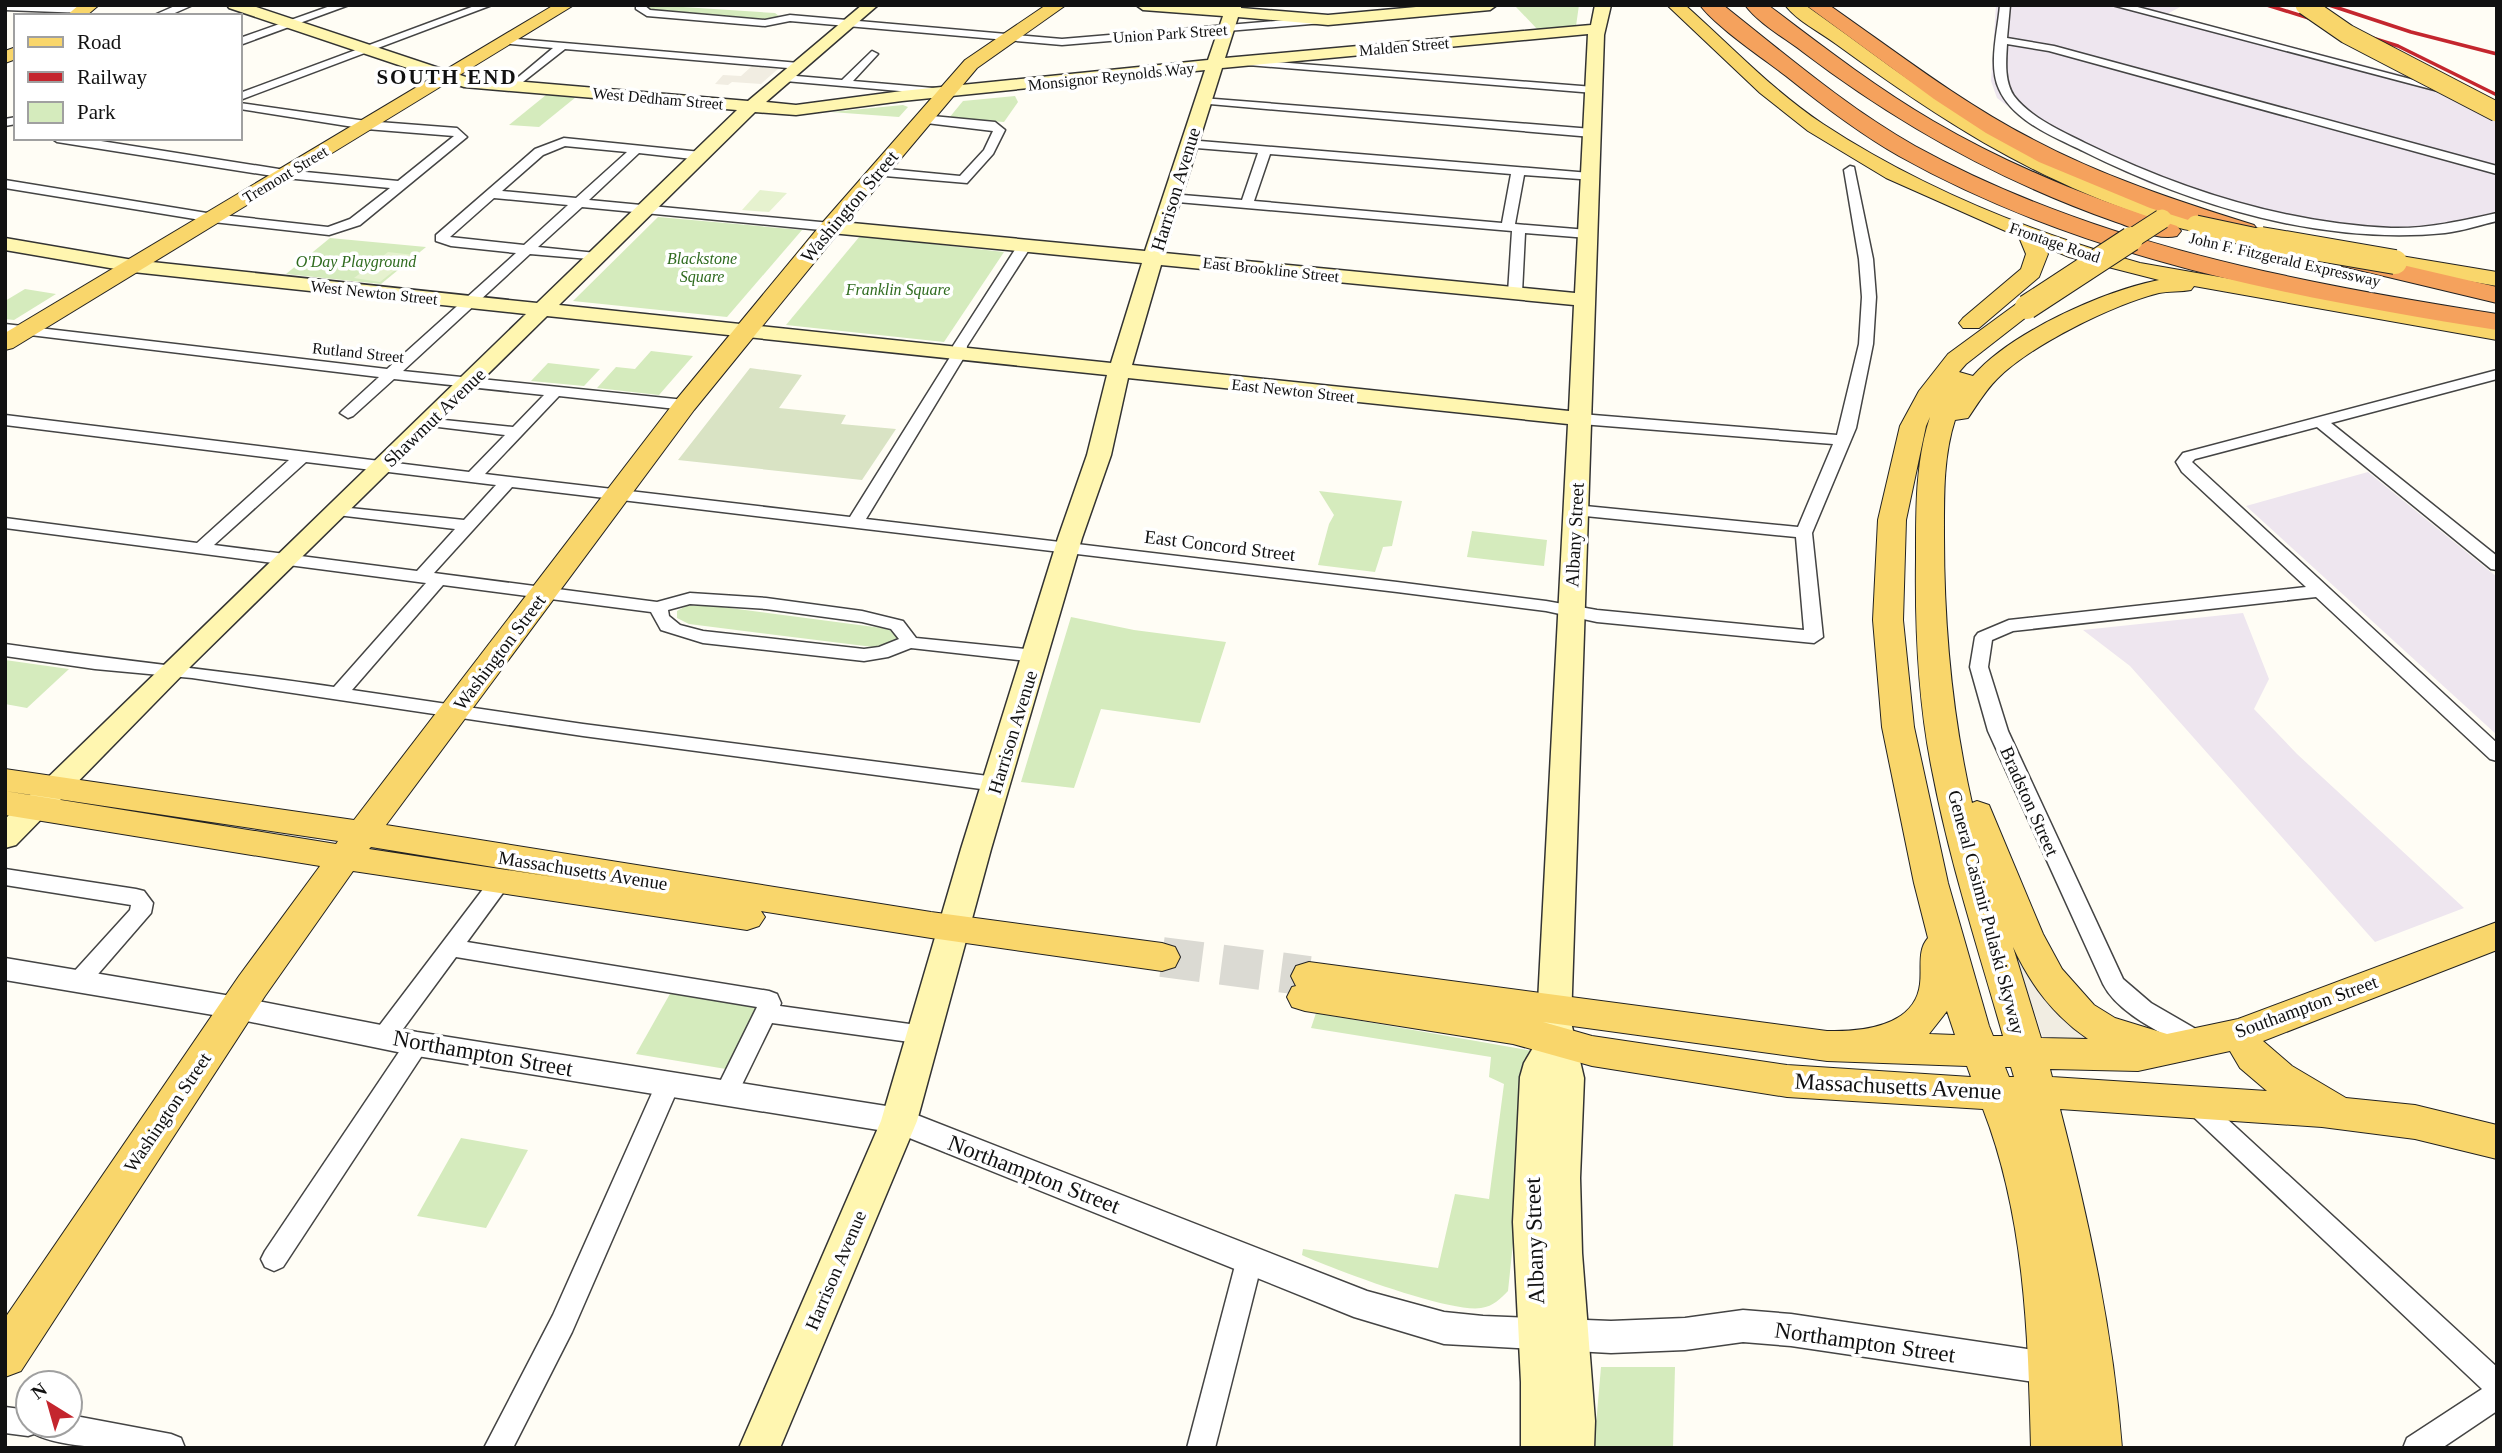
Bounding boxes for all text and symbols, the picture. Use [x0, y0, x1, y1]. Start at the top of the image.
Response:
legend [14, 14, 242, 140]
street label: Union Park Street [1112, 21, 1228, 46]
text: Road [77, 30, 122, 54]
street label: Malden Street [1358, 34, 1450, 59]
street label: Monsignor Reynolds Way [1027, 59, 1195, 95]
text: Railway [77, 65, 147, 89]
district label: SOUTH END [376, 65, 518, 89]
street label: West Dedham Street [592, 84, 725, 113]
text: Park [77, 100, 116, 124]
street label: Harrison Avenue [1147, 125, 1204, 253]
street label: Tremont Street [240, 142, 331, 206]
street label: Washington Street [797, 146, 903, 266]
street label: Frontage Road [2007, 219, 2102, 267]
street label: John F. Fitzgerald Expressway [2187, 229, 2382, 291]
park label: Blackstone Square [667, 250, 737, 286]
park label: O'Day Playground [296, 253, 417, 271]
street label: East Brookline Street [1202, 254, 1340, 285]
street label: West Newton Street [310, 277, 439, 308]
park label: Franklin Square [845, 281, 950, 299]
street label: Rutland Street [311, 339, 405, 366]
street label: Shawmut Avenue [379, 364, 490, 471]
street label: East Newton Street [1231, 376, 1356, 405]
street label: Albany Street [1561, 481, 1588, 588]
street label: East Concord Street [1143, 526, 1297, 565]
street label: Washington Street [449, 590, 550, 714]
street label: Harrison Avenue [984, 668, 1041, 796]
street label: Bradston Street [1996, 743, 2063, 860]
street label: General Casimir Pulaski Skyway [1944, 788, 2029, 1037]
street label: Massachusetts Avenue [497, 847, 669, 894]
street label: Southampton Street [2232, 971, 2381, 1042]
street label: Northampton Street [391, 1025, 575, 1082]
street label: Washington Street [120, 1048, 215, 1176]
street label: Massachusetts Avenue [1794, 1069, 2002, 1104]
street label: Northampton Street [944, 1130, 1124, 1219]
street label: Albany Street [1520, 1176, 1549, 1305]
street label: Harrison Avenue [801, 1207, 870, 1333]
street label: Northampton Street [1773, 1317, 1957, 1368]
north arrow [14, 1369, 84, 1439]
text: N [27, 1378, 51, 1403]

